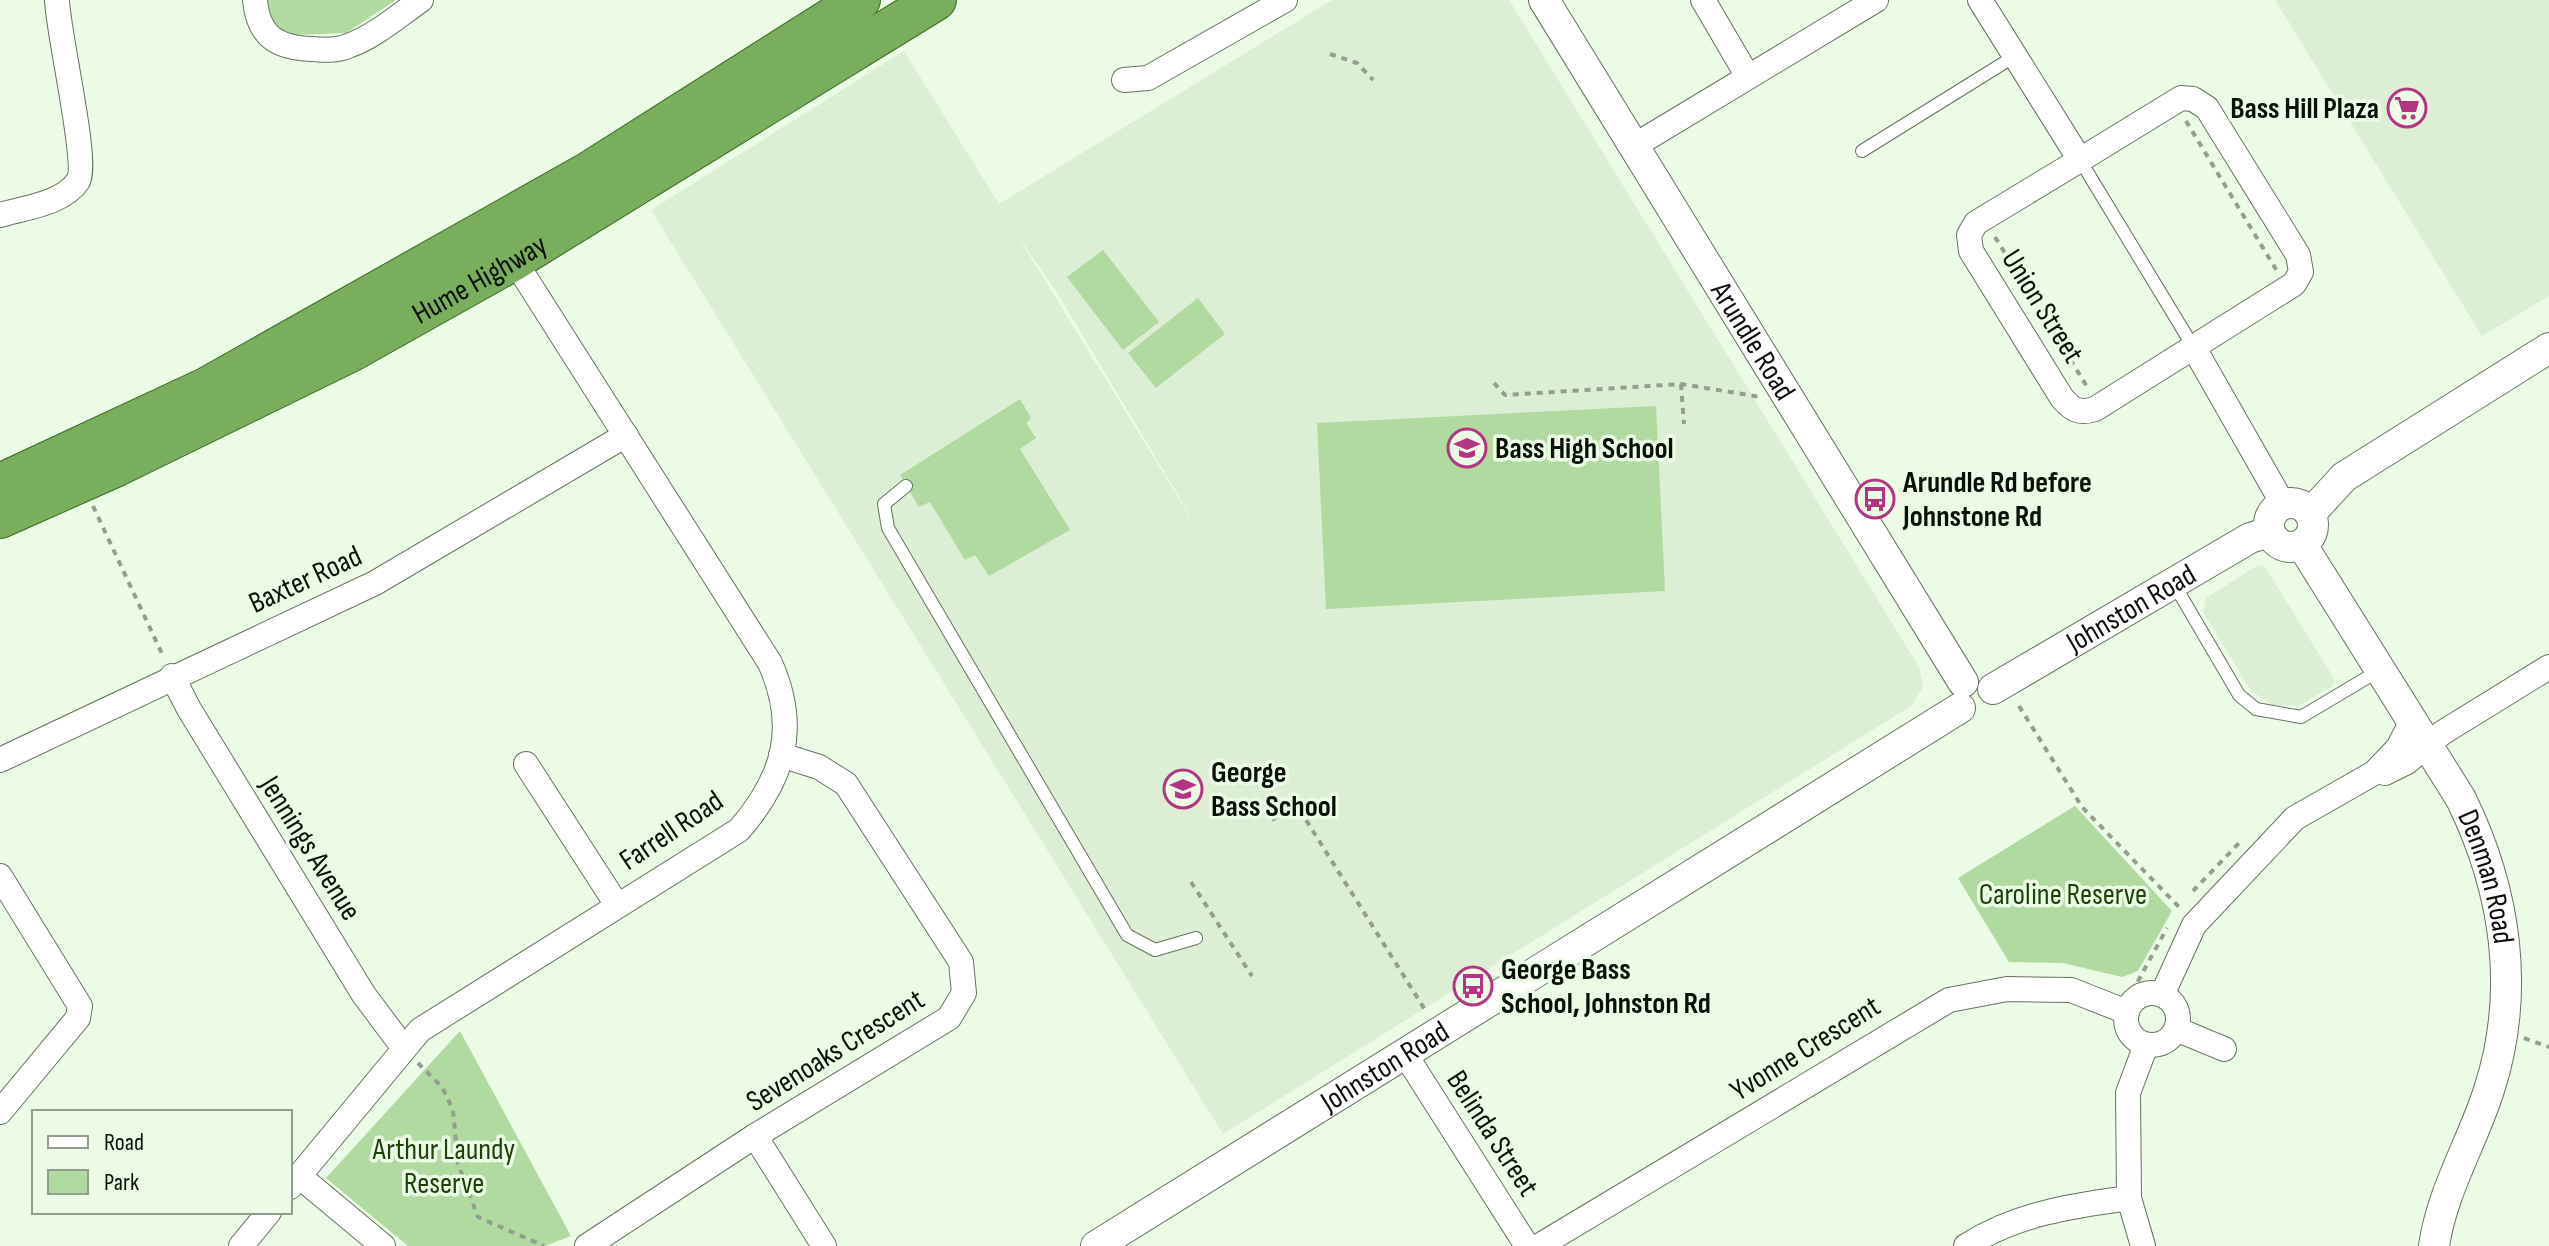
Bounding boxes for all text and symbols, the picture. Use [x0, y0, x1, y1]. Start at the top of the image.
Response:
supermarket icon: Bass Hill Plaza [2386, 87, 2428, 129]
place label: Bass Hill Plaza [2230, 91, 2379, 127]
street label: Hume Highway [406, 227, 554, 332]
street label: Union Street [1993, 243, 2091, 370]
street label: Arundle Road [1702, 275, 1803, 407]
school or university icon: Bass High School [1446, 427, 1488, 469]
place label: Bass High School [1495, 431, 1674, 467]
place label: Arundle Rd before Johnstone Rd [1902, 465, 2092, 535]
bus stop icon: Arundle Rd before Johnstone Rd [1854, 478, 1896, 520]
street label: Baxter Road [243, 538, 368, 622]
street label: Johnston Road [2059, 557, 2203, 661]
place label: George Bass School [1211, 755, 1337, 825]
school or university icon: George Bass School [1162, 768, 1204, 810]
street label: Jennings Avenue [251, 769, 369, 927]
street label: Farrell Road [613, 783, 730, 878]
street label: Denman Road [2449, 804, 2521, 946]
park label: Caroline Reserve [1979, 877, 2147, 913]
place label: George Bass School, Johnston Rd [1501, 952, 1711, 1022]
bus stop icon: George Bass School, Johnston Rd [1452, 965, 1494, 1007]
street label: Sevenoaks Crescent [740, 982, 931, 1120]
street label: Yvonne Crescent [1724, 989, 1887, 1109]
street label: Johnston Road [1314, 1014, 1456, 1121]
street label: Belinda Street [1438, 1064, 1546, 1203]
legend [32, 1110, 292, 1214]
text: Road [104, 1128, 144, 1157]
park label: Arthur Laundy Reserve [372, 1132, 516, 1202]
text: Park [104, 1168, 139, 1197]

